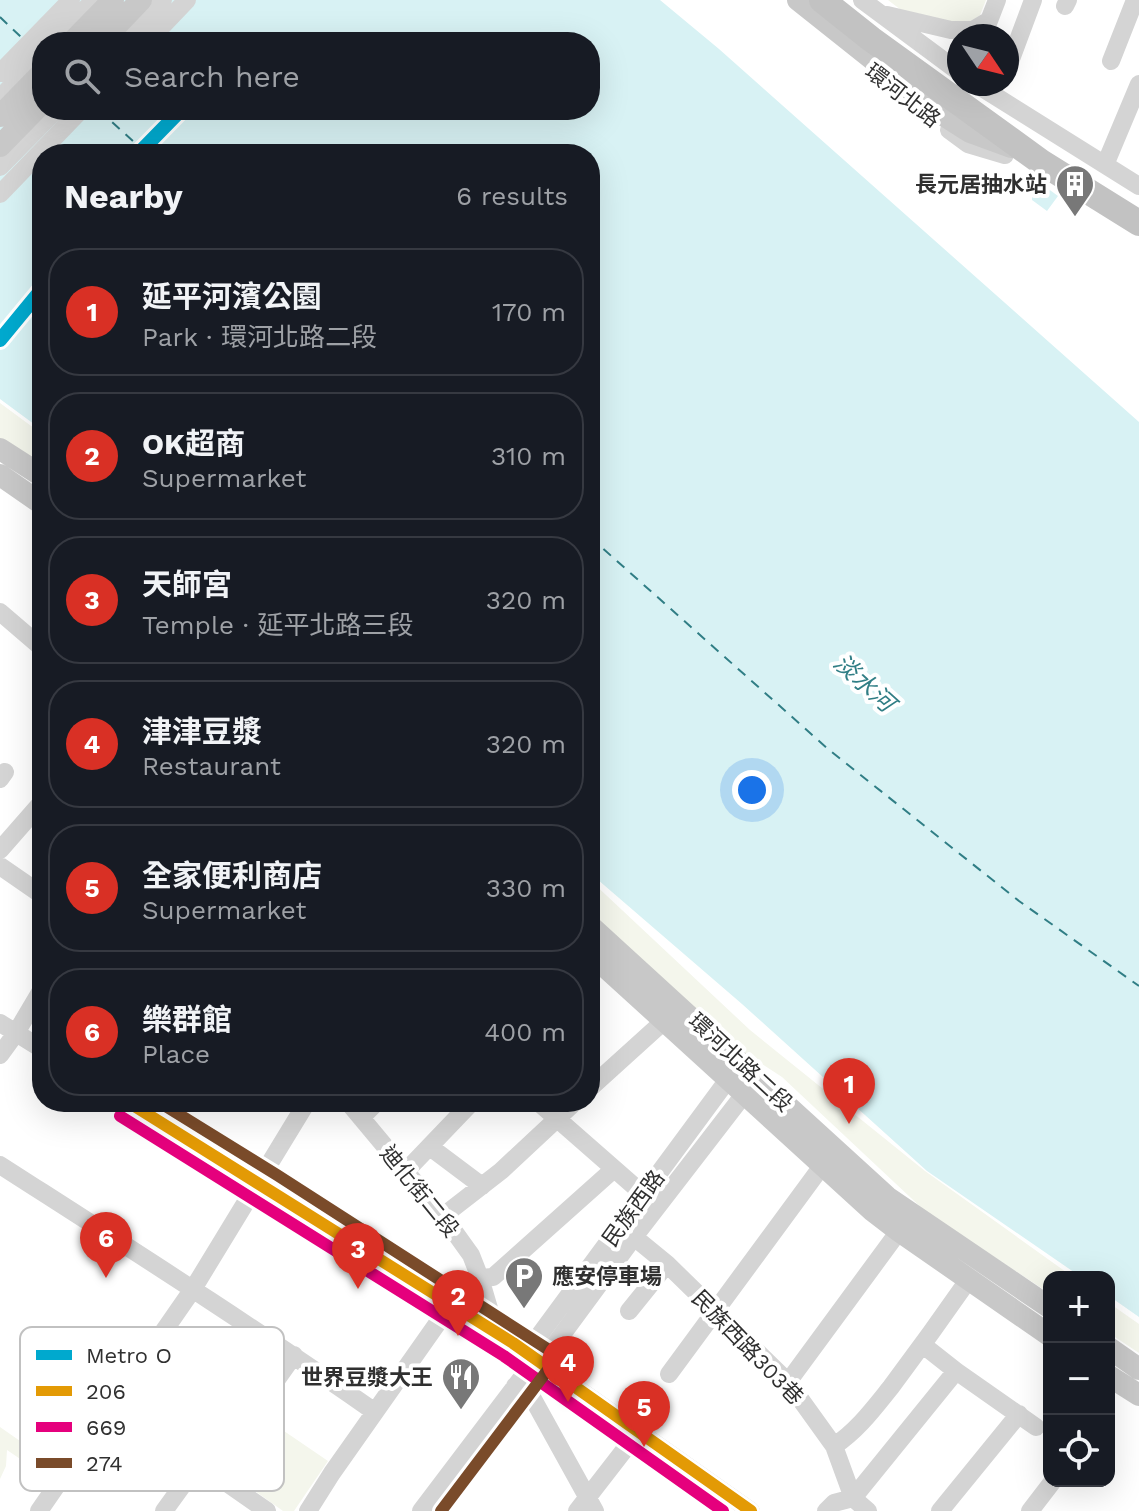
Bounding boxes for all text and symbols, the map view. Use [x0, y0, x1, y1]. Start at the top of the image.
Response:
north arrow [947, 24, 1019, 96]
search box [32, 32, 600, 120]
icon: search [60, 54, 104, 98]
street label: 環河北路 [860, 58, 945, 132]
text: Search here [124, 59, 300, 94]
building icon: 長元居抽水站 [1054, 163, 1096, 218]
place label: 長元居抽水站 [915, 172, 1047, 197]
text: Nearby [64, 176, 183, 216]
text: 6 results [456, 181, 568, 211]
text: 延平河濱公園 [142, 279, 322, 314]
text: 1 [86, 297, 98, 327]
text: 170 m [492, 297, 566, 327]
text: Park · 環河北路二段 [142, 322, 377, 352]
text: OK超商 [142, 426, 245, 461]
text: 2 [84, 441, 100, 471]
text: 310 m [491, 441, 566, 471]
text: Supermarket [142, 463, 306, 493]
text: 天師宮 [142, 567, 232, 602]
text: 3 [84, 585, 100, 615]
text: 320 m [486, 585, 566, 615]
text: Temple · 延平北路三段 [142, 610, 414, 640]
water label: 淡水河 [828, 649, 903, 720]
text: 津津豆漿 [142, 714, 262, 749]
text: 4 [84, 729, 100, 759]
text: 320 m [486, 729, 566, 759]
text: Restaurant [142, 751, 281, 781]
your location [732, 770, 772, 810]
text: 全家便利商店 [142, 858, 322, 893]
text: 5 [84, 873, 100, 903]
text: 330 m [486, 873, 566, 903]
text: Supermarket [142, 895, 306, 925]
text: 樂群館 [142, 1002, 232, 1037]
street label: 環河北路二段 [684, 1008, 797, 1117]
text: 6 [84, 1017, 100, 1047]
text: 400 m [484, 1017, 566, 1047]
text: Place [142, 1039, 210, 1069]
pin: 1 [823, 1058, 875, 1124]
street label: 迪化街二段 [375, 1141, 464, 1242]
street label: 民族西路 [597, 1165, 669, 1251]
pin: 6 [80, 1212, 132, 1278]
pin: 3 [332, 1223, 384, 1289]
parking icon: 應安停車場 [503, 1255, 545, 1310]
place label: 應安停車場 [552, 1264, 662, 1289]
pin: 2 [432, 1270, 484, 1336]
map controls [1043, 1271, 1115, 1487]
button: + [1043, 1271, 1115, 1343]
street label: 民族西路303巷 [687, 1285, 808, 1410]
legend [20, 1327, 284, 1491]
pin: 4 [542, 1336, 594, 1402]
text: Metro O [86, 1343, 172, 1368]
button: − [1043, 1343, 1115, 1415]
restaurant icon: 世界豆漿大王 [440, 1356, 482, 1411]
place label: 世界豆漿大王 [301, 1365, 433, 1390]
text: 206 [86, 1379, 126, 1404]
pin: 5 [618, 1381, 670, 1447]
text: 669 [86, 1415, 126, 1440]
button: locate [1043, 1415, 1115, 1487]
text: 274 [86, 1451, 123, 1476]

